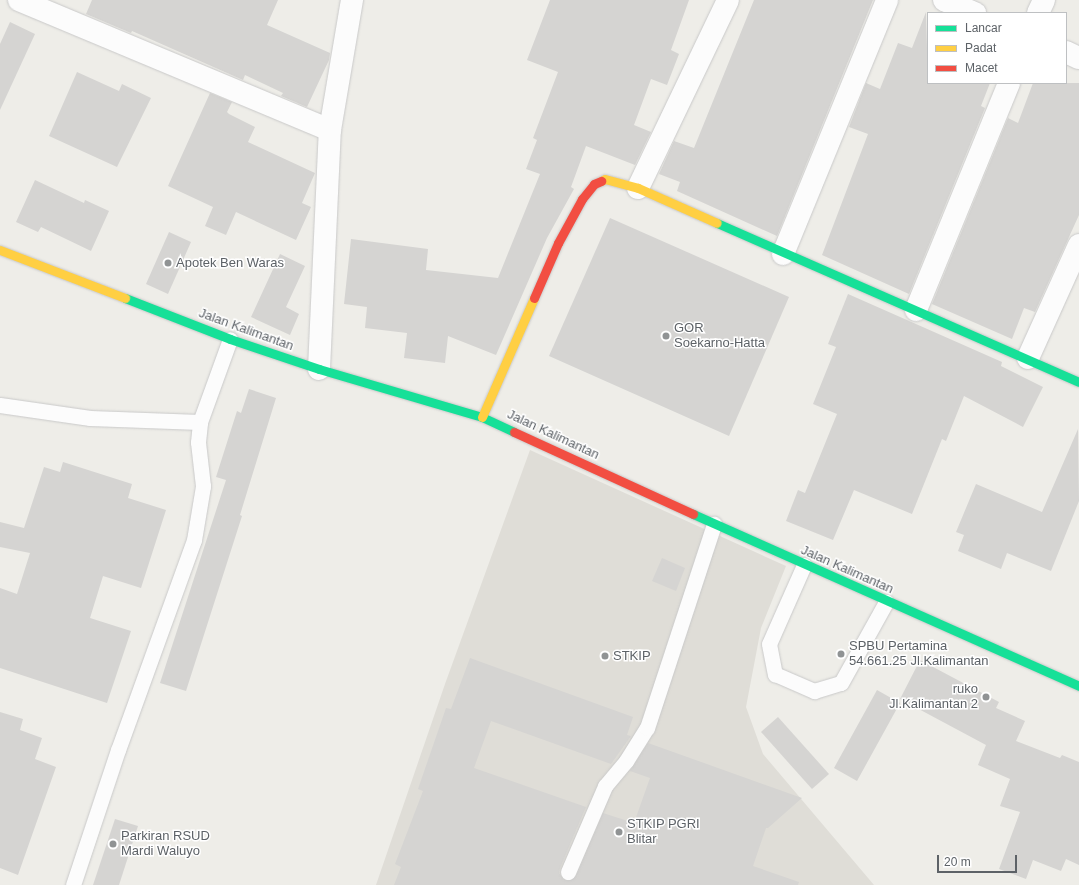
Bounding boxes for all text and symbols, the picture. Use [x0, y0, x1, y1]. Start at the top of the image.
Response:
legend [927, 12, 1067, 84]
text: Lancar [965, 21, 1002, 35]
text: Padat [965, 41, 996, 55]
text: Macet [965, 61, 998, 75]
place label: Apotek Ben Waras [176, 255, 284, 271]
marker: Apotek Ben Waras [163, 258, 173, 268]
street label: Jalan Kalimantan [196, 306, 296, 354]
place label: GOR Soekarno-Hatta [674, 321, 765, 352]
marker: GOR Soekarno-Hatta [661, 331, 671, 341]
street label: Jalan Kalimantan [505, 407, 601, 463]
street label: Jalan Kalimantan [798, 543, 896, 597]
place label: SPBU Pertamina 54.661.25 Jl.Kalimantan [849, 639, 988, 670]
place label: STKIP [613, 648, 651, 664]
marker: SPBU Pertamina 54.661.25 Jl.Kalimantan [836, 649, 846, 659]
marker: STKIP [600, 651, 610, 661]
place label: ruko Jl.Kalimantan 2 [889, 682, 978, 713]
marker: ruko Jl.Kalimantan 2 [981, 692, 991, 702]
place label: STKIP PGRI Blitar [627, 817, 700, 848]
marker: STKIP PGRI Blitar [614, 827, 624, 837]
place label: Parkiran RSUD Mardi Waluyo [121, 829, 210, 860]
marker: Parkiran RSUD Mardi Waluyo [108, 839, 118, 849]
scale bar [939, 847, 1019, 873]
text: 20 m [944, 855, 971, 869]

